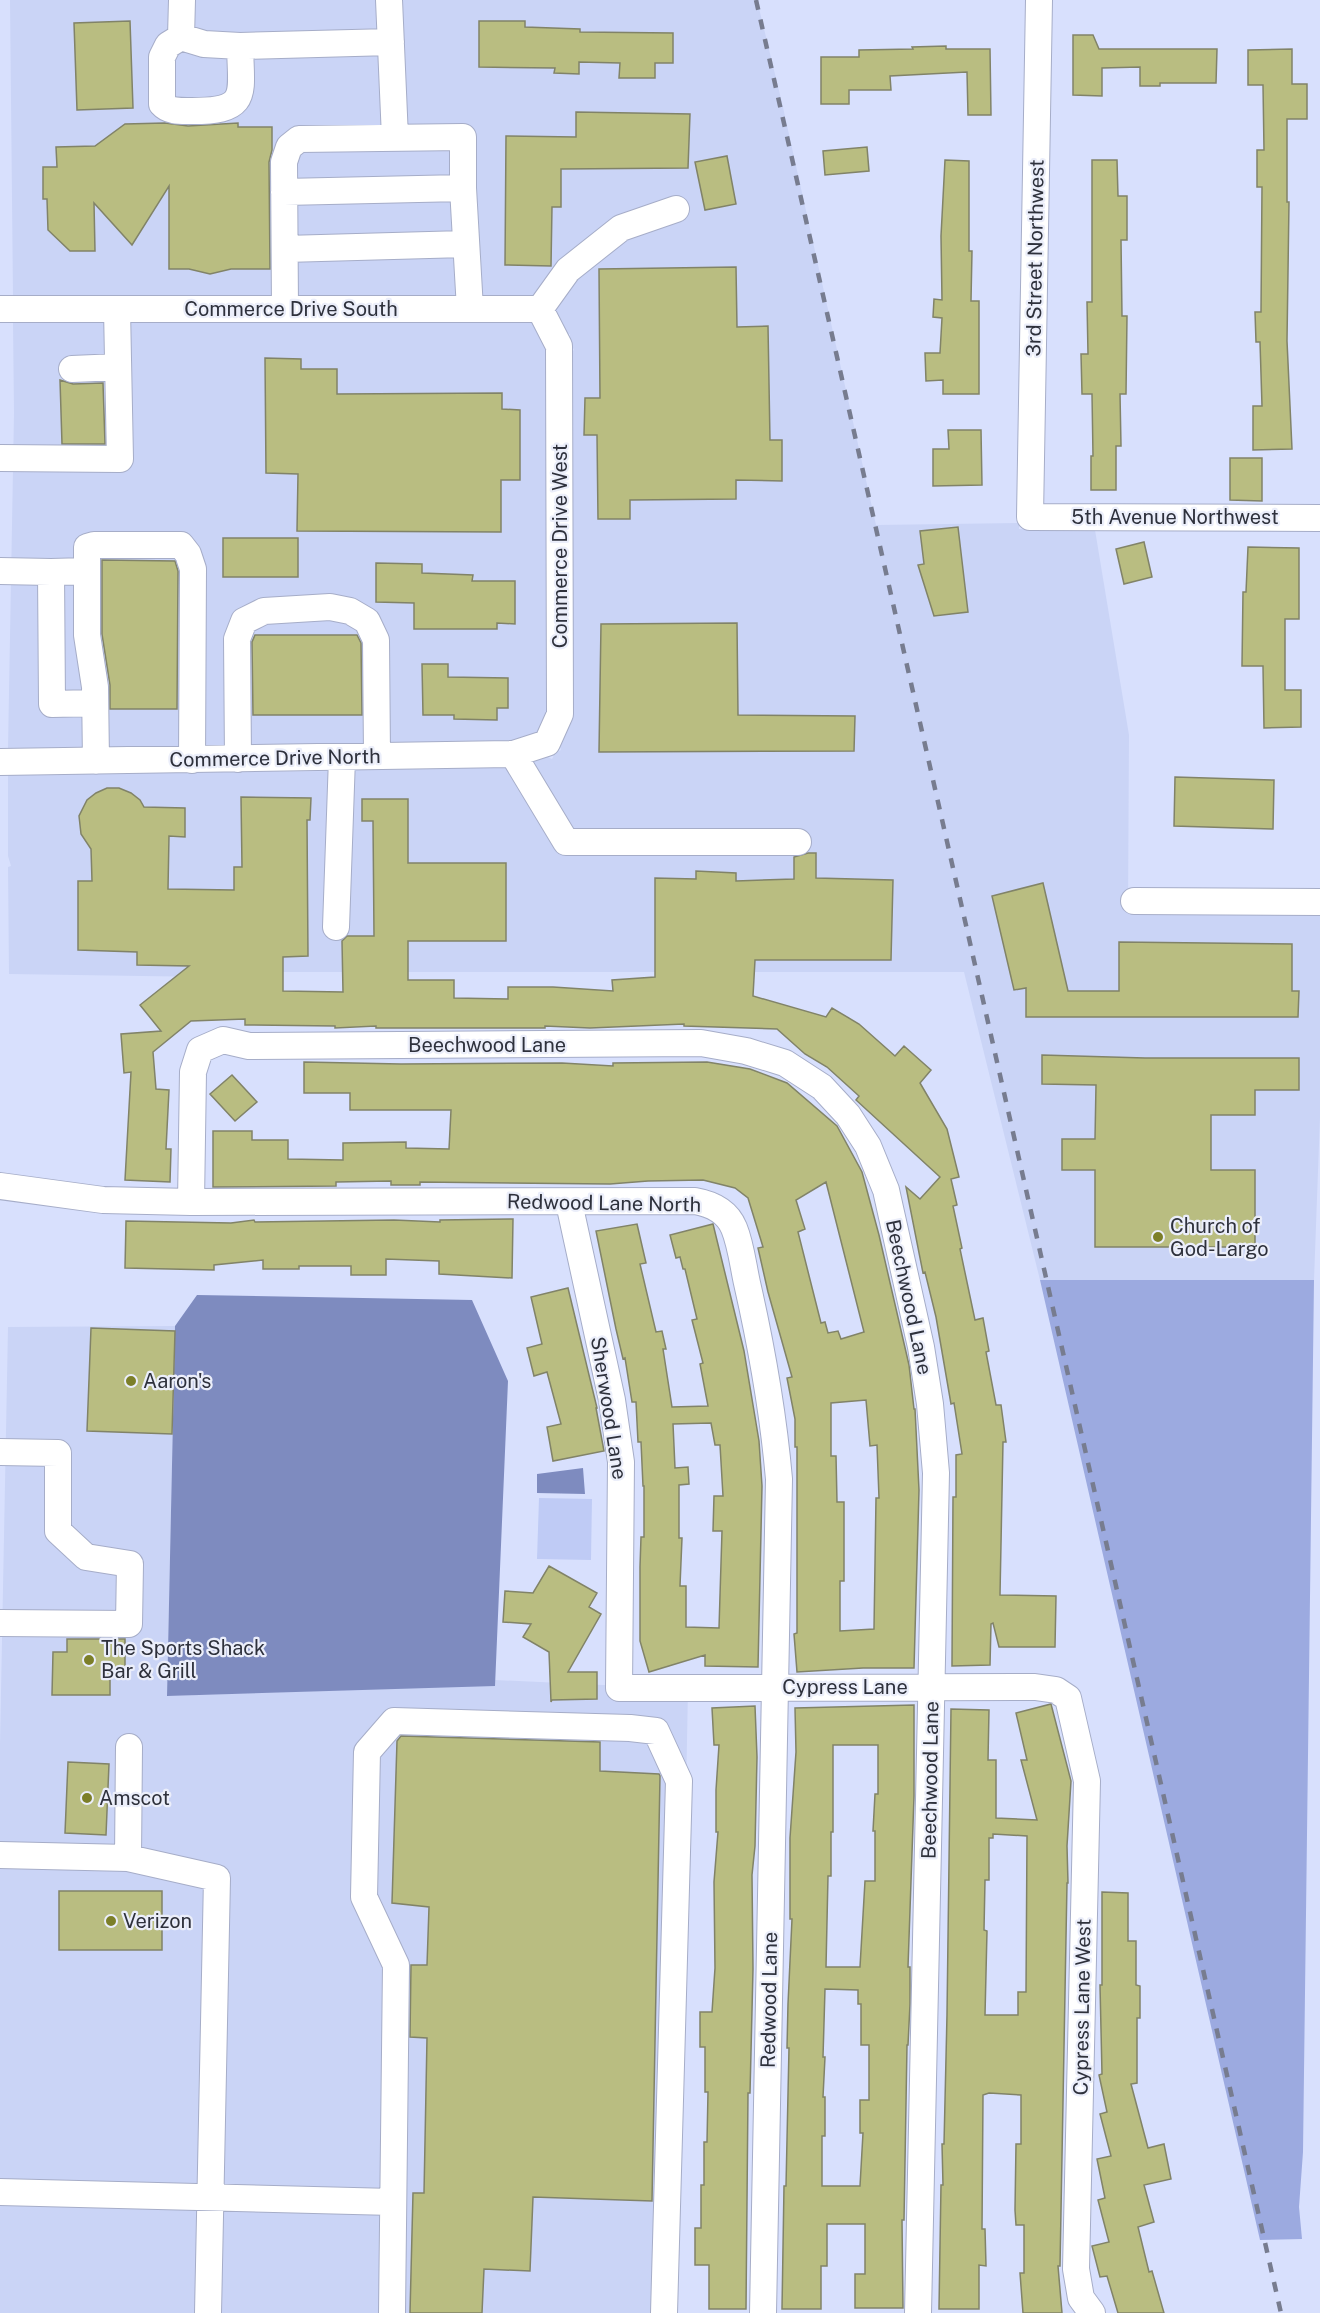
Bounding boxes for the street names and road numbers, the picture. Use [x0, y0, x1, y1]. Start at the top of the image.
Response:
street label: 3rd Street Northwest [1021, 159, 1049, 357]
street label: Commerce Drive South [184, 297, 398, 321]
street label: Commerce Drive West [548, 444, 572, 648]
street label: 5th Avenue Northwest [1071, 505, 1279, 529]
street label: Commerce Drive North [169, 744, 381, 772]
street label: Beechwood Lane [408, 1033, 566, 1057]
street label: Redwood Lane North [507, 1189, 701, 1217]
street label: Beechwood Lane [881, 1217, 937, 1377]
street label: Sherwood Lane [586, 1335, 632, 1481]
street label: Cypress Lane [782, 1675, 908, 1699]
street label: Beechwood Lane [917, 1701, 943, 1859]
street label: Cypress Lane West [1068, 1918, 1096, 2096]
street label: Redwood Lane [756, 1932, 782, 2068]

